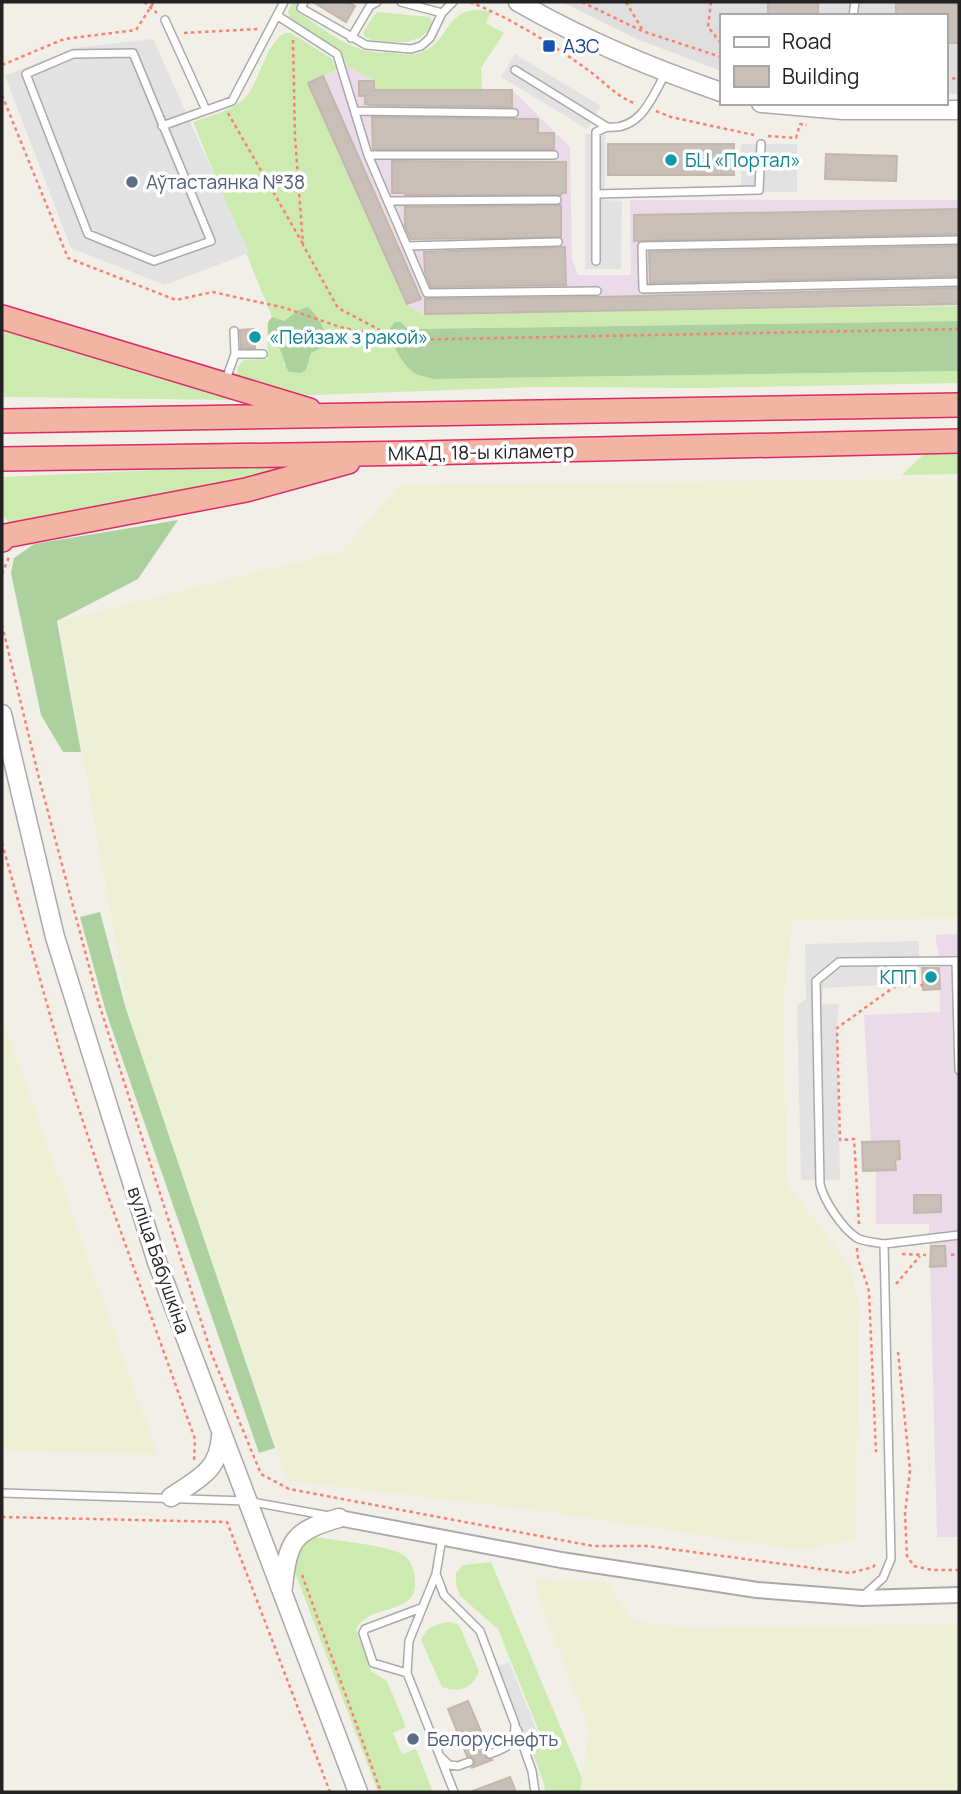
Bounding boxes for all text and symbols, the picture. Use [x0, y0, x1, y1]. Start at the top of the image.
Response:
legend [720, 14, 947, 105]
text: Road [782, 27, 832, 55]
place label: АЗС [563, 33, 600, 59]
marker: АЗС [541, 38, 557, 54]
text: Building [782, 62, 859, 90]
place label: БЦ «Портал» [685, 147, 801, 173]
marker: БЦ «Портал» [663, 152, 679, 168]
place label: Аўтастаянка №38 [146, 169, 305, 195]
marker: Аўтастаянка №38 [124, 174, 140, 190]
place label: «Пейзаж з ракой» [269, 324, 428, 350]
marker: «Пейзаж з ракой» [247, 329, 263, 345]
street label: МКАД, 18-ы кіламетр [388, 437, 574, 467]
place label: КПП [879, 964, 917, 990]
marker: КПП [923, 969, 939, 985]
street label: вуліца Бабушкіна [122, 1183, 196, 1337]
place label: Белоруснефть [427, 1726, 558, 1752]
marker: Белоруснефть [405, 1731, 421, 1747]

